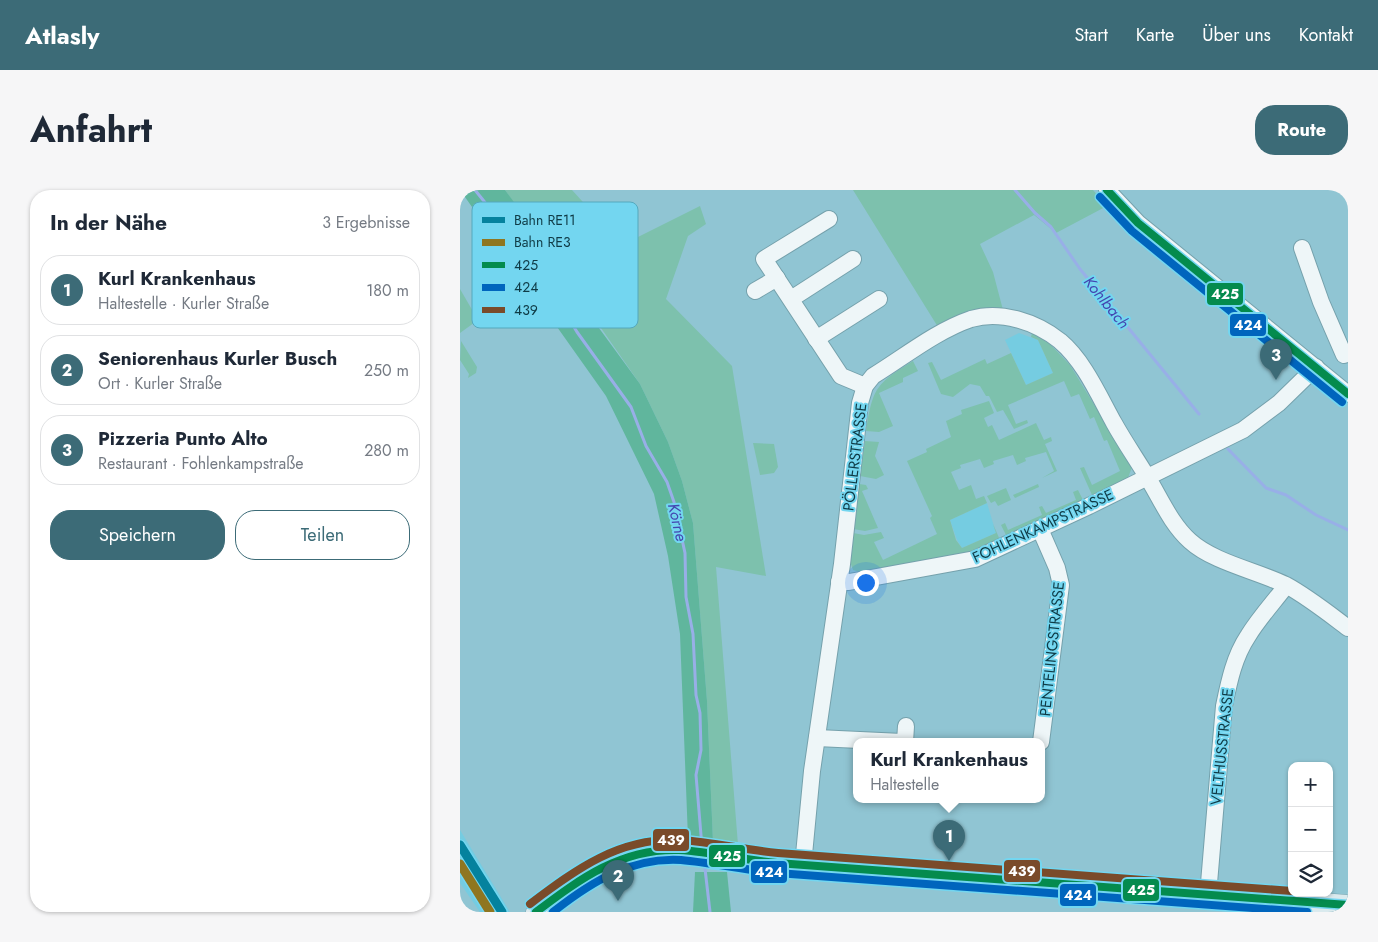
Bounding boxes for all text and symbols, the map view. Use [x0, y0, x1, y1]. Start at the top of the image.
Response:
text: Atlasly [25, 18, 100, 53]
text: Start [1074, 22, 1108, 48]
text: Karte [1136, 22, 1174, 48]
text: Über uns [1202, 22, 1271, 48]
text: Kontakt [1299, 22, 1353, 48]
text: Anfahrt [30, 105, 152, 155]
button: Route [1255, 105, 1348, 155]
legend [472, 202, 638, 328]
text: In der Nähe [50, 208, 167, 238]
text: Bahn RE11 [514, 210, 576, 230]
text: 3 Ergebnisse [322, 211, 410, 234]
text: Bahn RE3 [514, 232, 571, 252]
text: 425 [514, 255, 538, 275]
text: Kurl Krankenhaus [98, 265, 256, 292]
water label: Kohlbach [1078, 271, 1135, 334]
text: 424 [514, 277, 538, 297]
text: 1 [63, 279, 71, 302]
text: 180 m [366, 279, 409, 302]
line badge: 425 [1206, 282, 1244, 306]
text: 425 [1211, 284, 1239, 304]
text: Haltestelle · Kurler Straße [98, 292, 269, 315]
text: 439 [514, 300, 538, 320]
line badge: 424 [1229, 313, 1267, 337]
text: 424 [1234, 315, 1263, 335]
pin: 3 [1260, 339, 1292, 380]
text: Seniorenhaus Kurler Busch [98, 345, 337, 372]
text: 2 [62, 359, 72, 382]
text: 250 m [364, 359, 409, 382]
text: Ort · Kurler Straße [98, 372, 222, 395]
street label: PÖLLERSTRASSE [837, 402, 873, 512]
text: Pizzeria Punto Alto [98, 425, 268, 452]
text: 3 [62, 439, 72, 462]
text: 280 m [364, 439, 409, 462]
text: Restaurant · Fohlenkampstraße [98, 452, 303, 475]
street label: FOHLENKAMPSTRASSE [969, 484, 1117, 568]
water label: Körne [662, 501, 693, 543]
button: Speichern [50, 510, 225, 560]
button: Teilen [235, 510, 410, 560]
your location [853, 570, 879, 596]
street label: PENTELINGSTRASSE [1034, 581, 1070, 717]
street label: VELTHUSSTRASSE [1205, 687, 1239, 807]
popup [853, 738, 1045, 803]
text: Kurl Krankenhaus [870, 746, 1028, 773]
map controls [1288, 762, 1333, 897]
button: + [1288, 762, 1333, 807]
text: Haltestelle [870, 773, 939, 796]
button: − [1288, 807, 1333, 852]
pin: 1 [933, 820, 965, 861]
line badge: 439 [652, 828, 690, 852]
text: 439 [657, 830, 685, 850]
line badge: 425 [708, 844, 746, 868]
text: 425 [713, 846, 741, 866]
button: layers [1288, 852, 1333, 897]
line badge: 439 [1003, 859, 1041, 883]
pin: 2 [602, 860, 634, 901]
line badge: 424 [750, 860, 788, 884]
text: 439 [1008, 861, 1036, 881]
text: 424 [755, 862, 784, 882]
line badge: 425 [1122, 878, 1160, 902]
text: 425 [1127, 880, 1155, 900]
line badge: 424 [1059, 883, 1097, 907]
text: 424 [1064, 885, 1093, 905]

